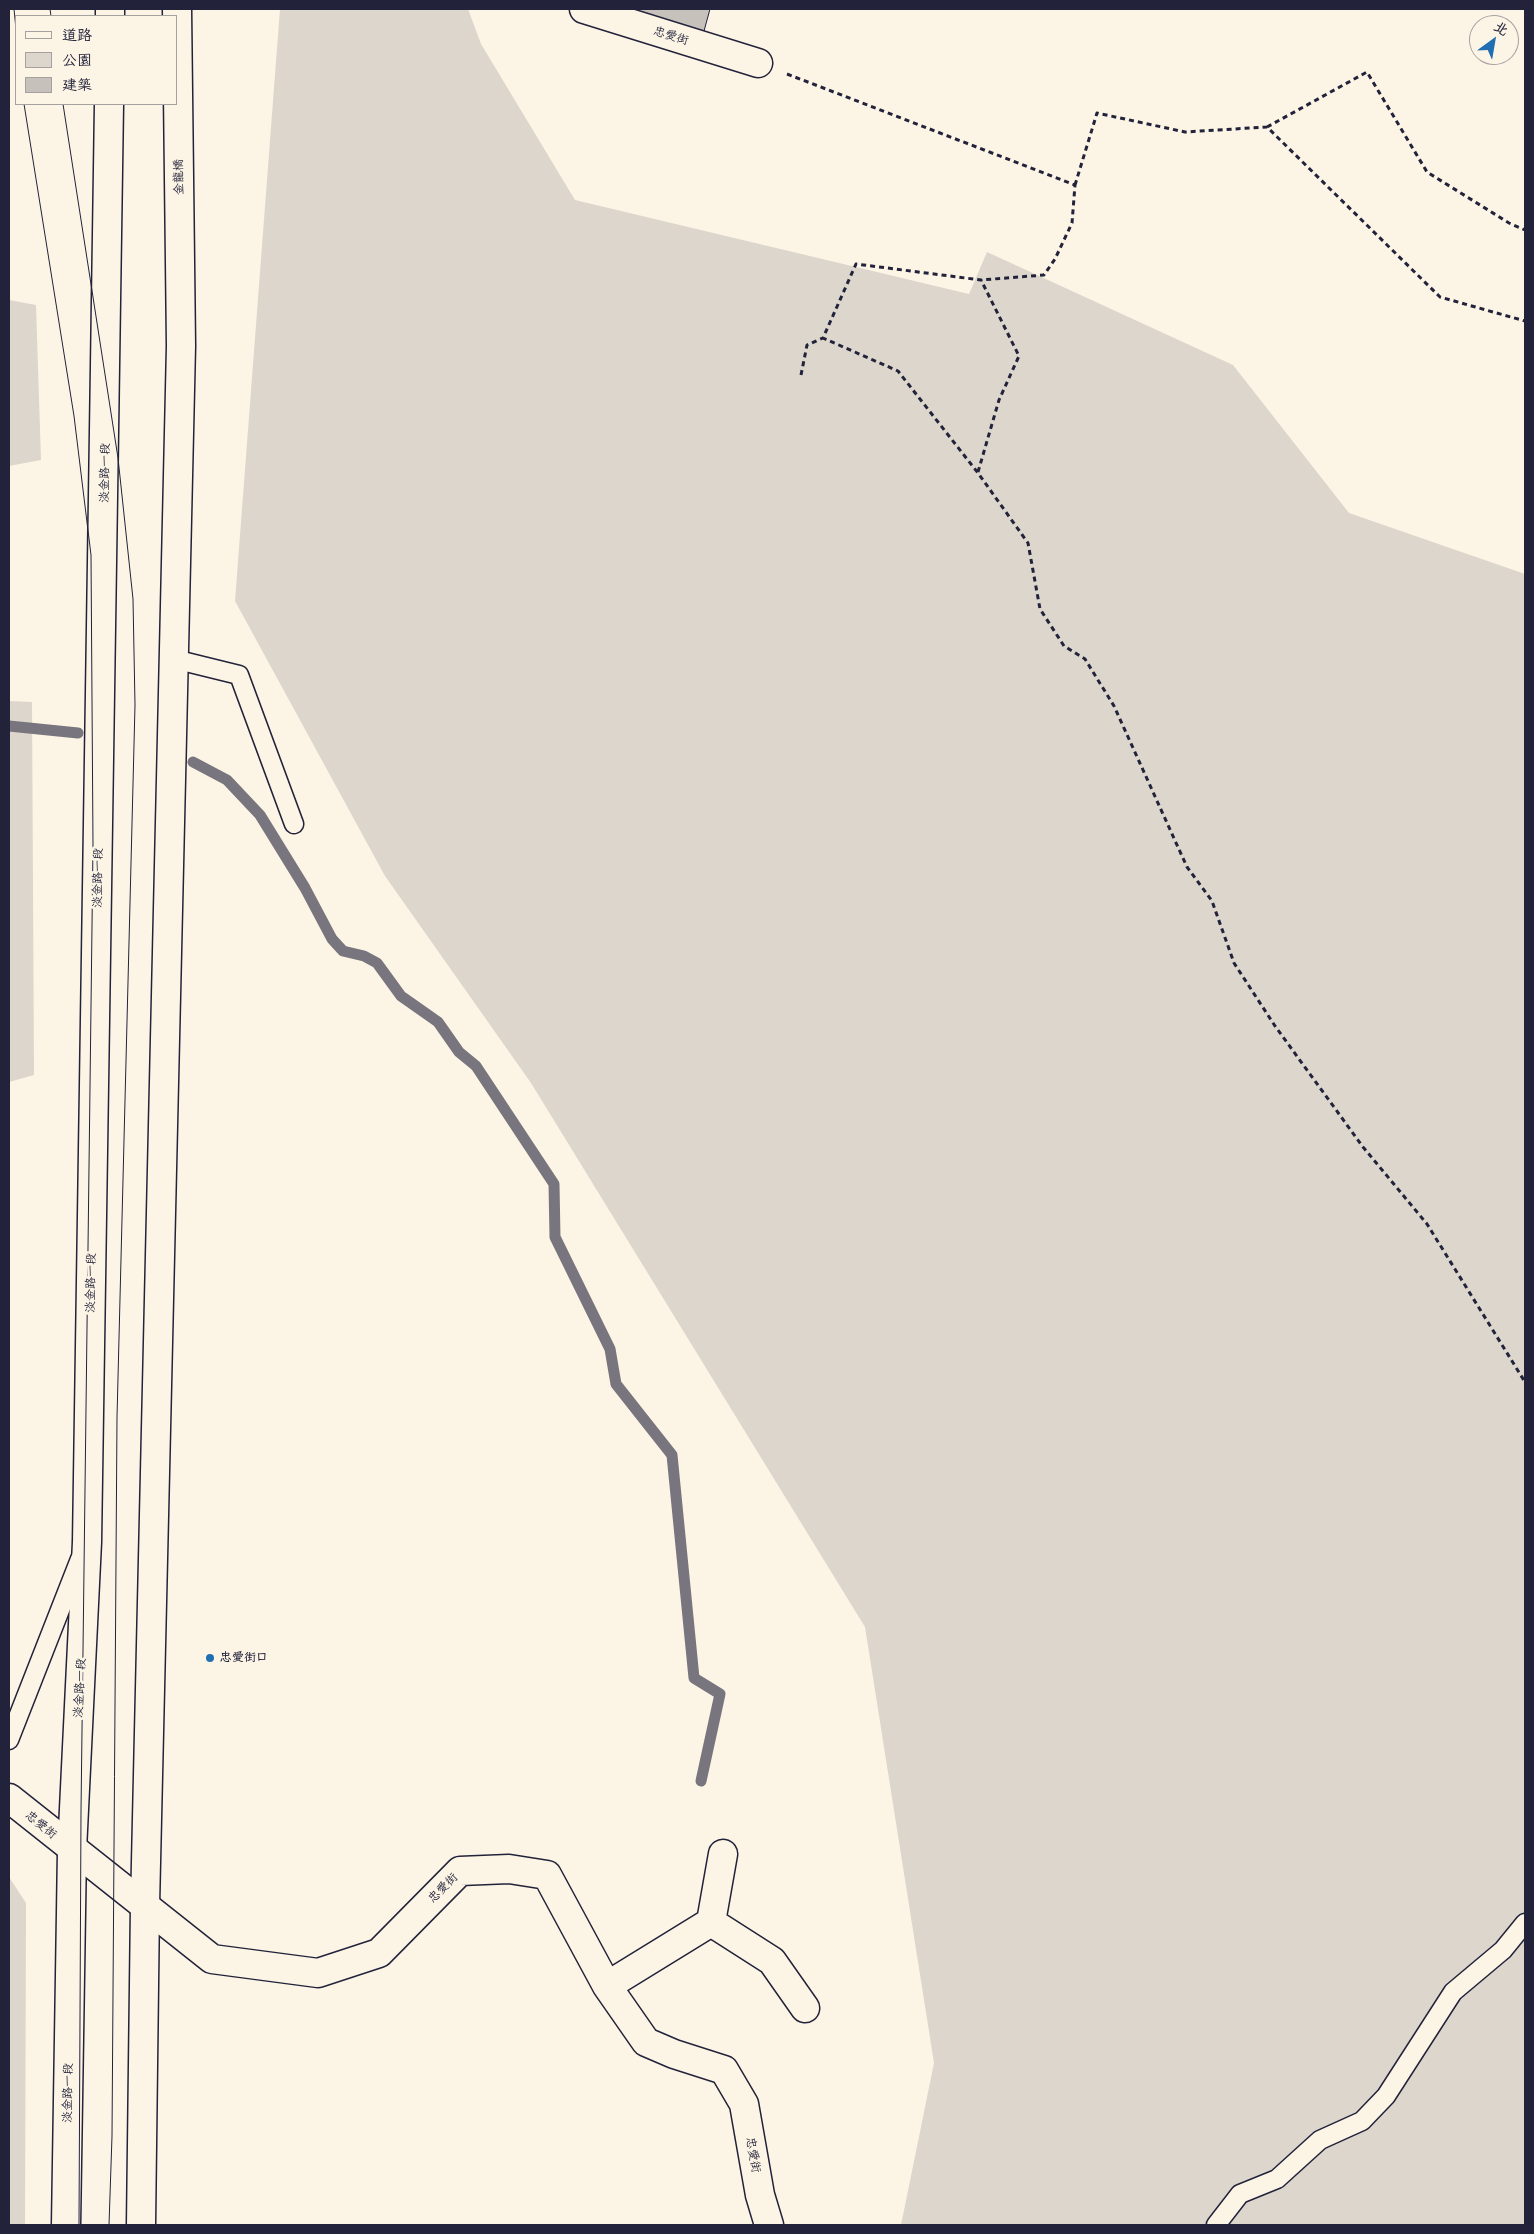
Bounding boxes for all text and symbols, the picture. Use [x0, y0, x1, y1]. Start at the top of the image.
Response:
legend [15, 15, 178, 105]
north arrow [1469, 15, 1519, 65]
text: 北 [1491, 17, 1512, 39]
street label: 忠愛街 [652, 24, 690, 48]
text: 道路 [62, 25, 92, 44]
text: 公園 [62, 50, 92, 69]
text: 建築 [62, 75, 92, 94]
street label: 金龍橋 [171, 159, 187, 195]
street label: 淡金路一段 [97, 443, 113, 503]
street label: 淡金路一段 [90, 848, 106, 908]
street label: 淡金路一段 [83, 1253, 99, 1313]
place label: 忠愛街口 [220, 1651, 268, 1665]
marker: 忠愛街口 [204, 1652, 216, 1664]
street label: 淡金路一段 [71, 1658, 89, 1718]
street label: 忠愛街 [22, 1808, 60, 1842]
street label: 忠愛街 [425, 1870, 461, 1906]
street label: 淡金路一段 [60, 2063, 76, 2123]
street label: 忠愛街 [743, 2136, 763, 2174]

